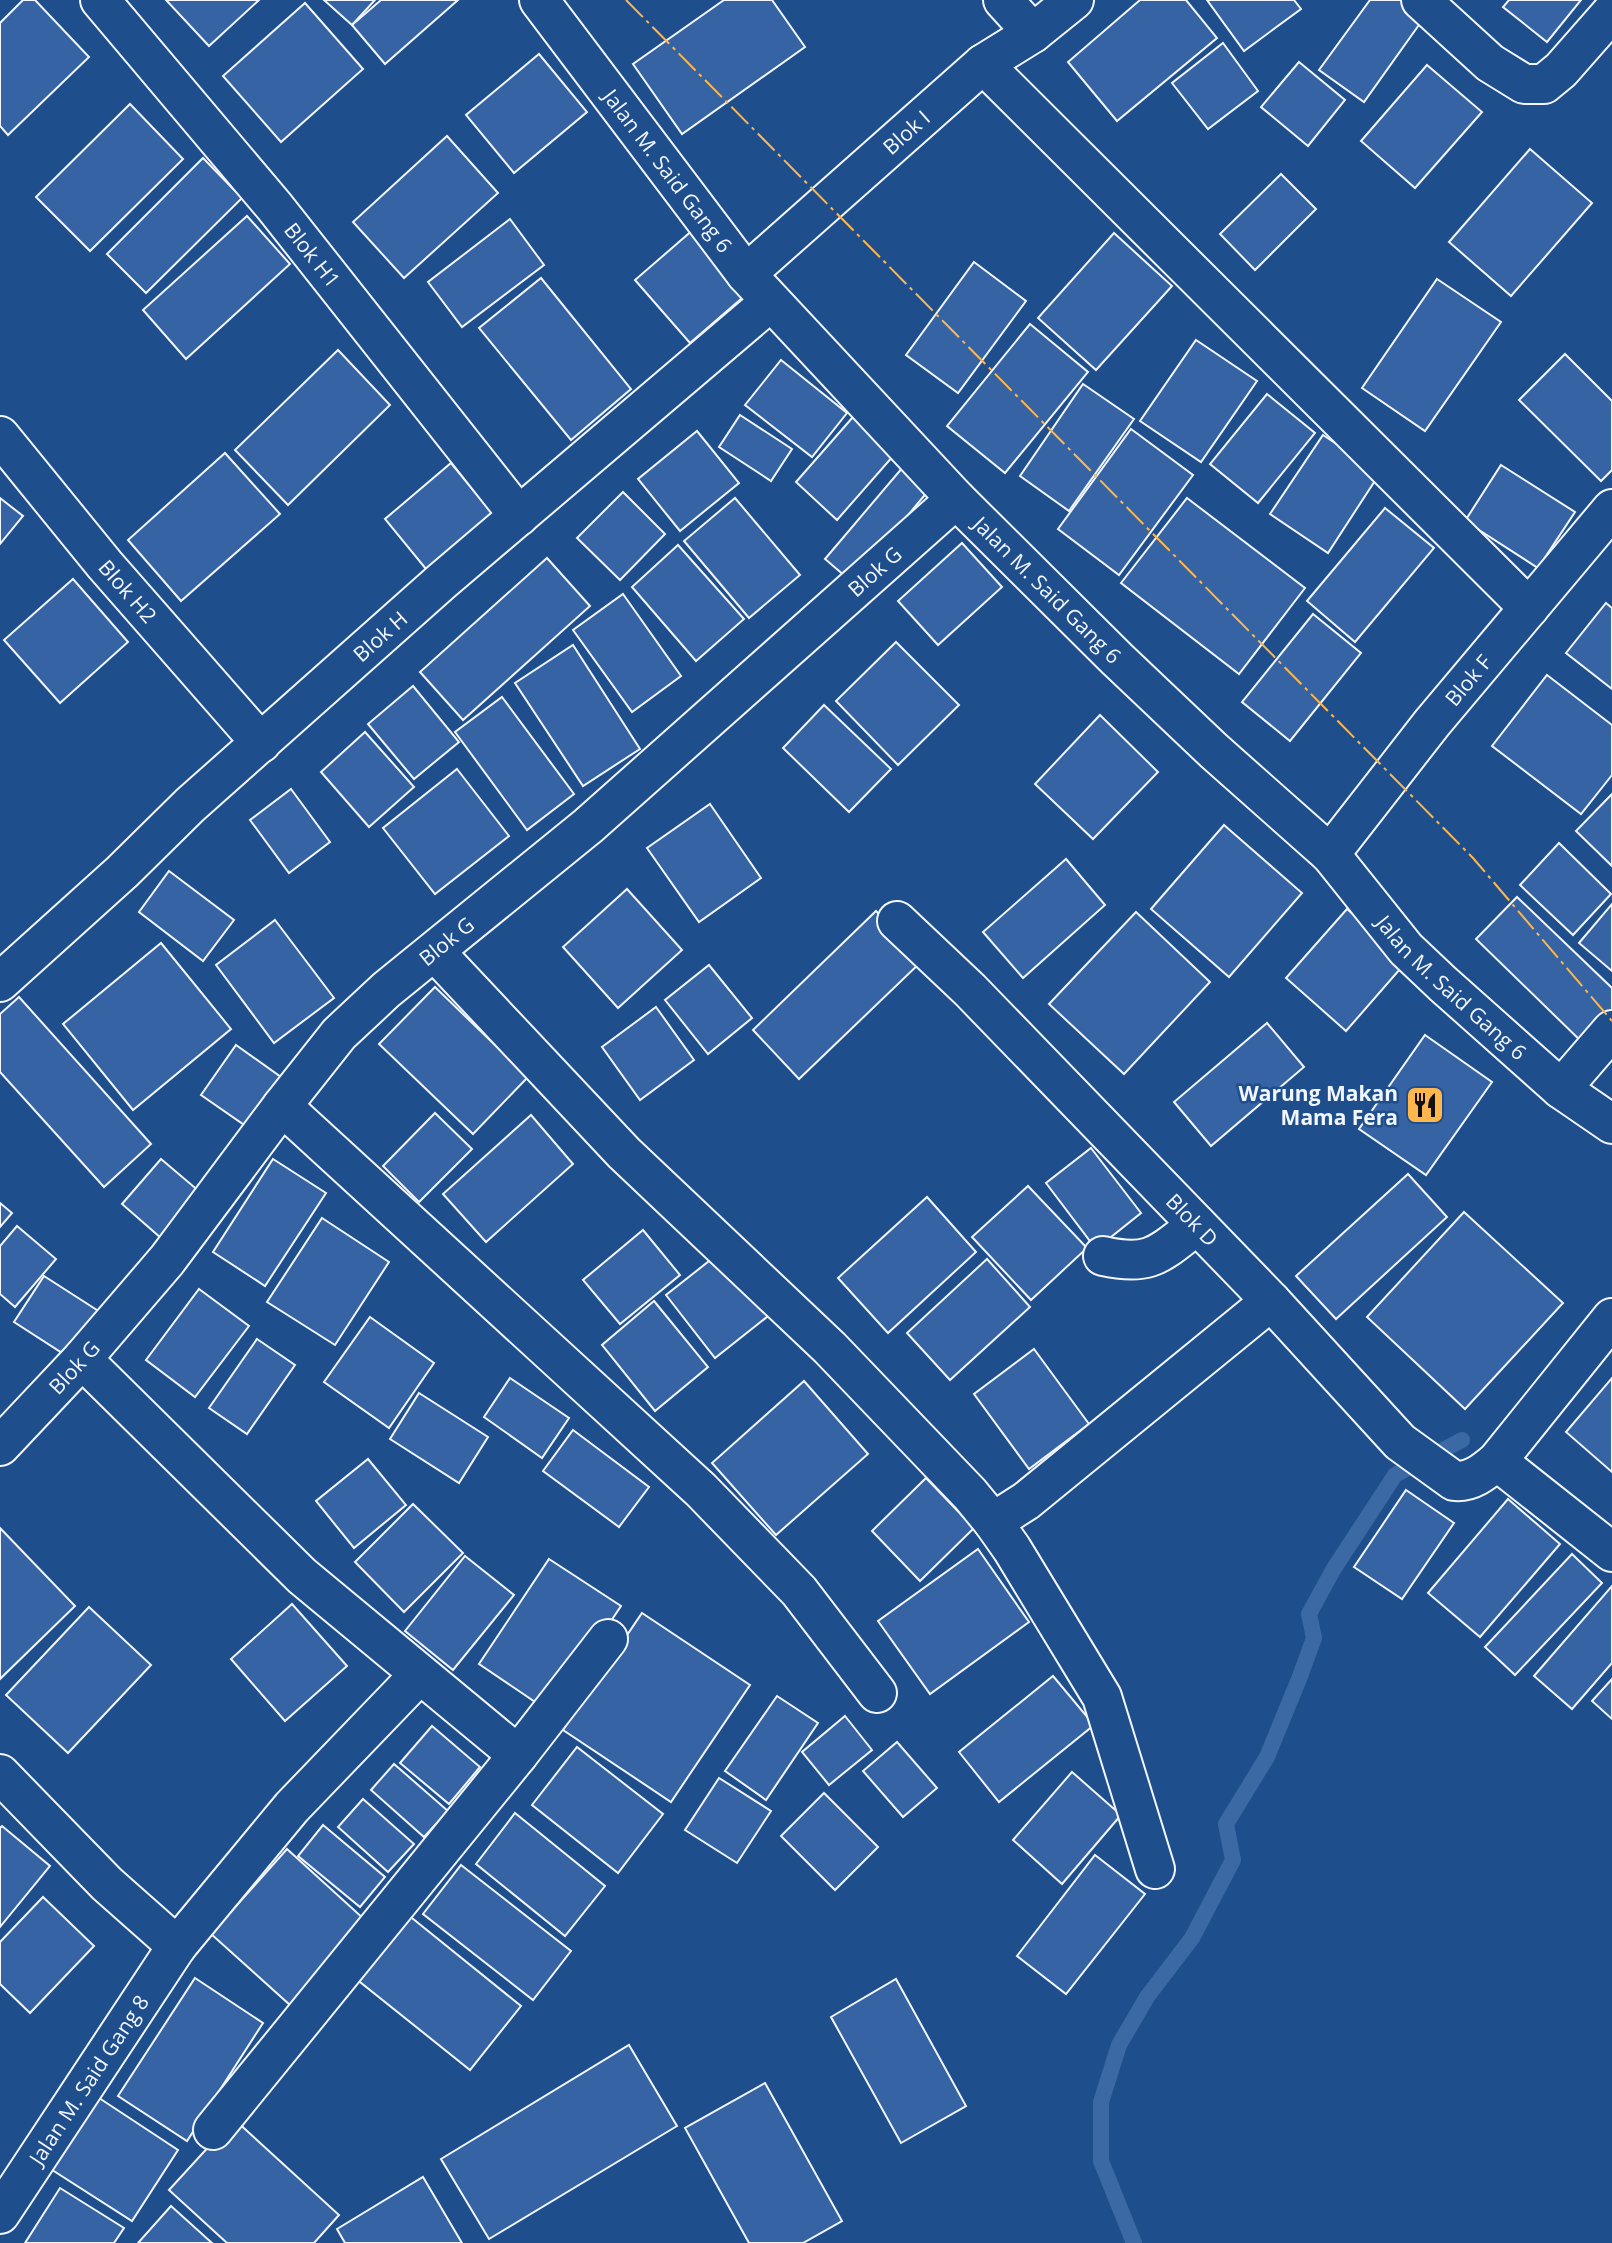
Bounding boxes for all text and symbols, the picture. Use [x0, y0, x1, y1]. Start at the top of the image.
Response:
street label: Jalan M. Said Gang 6 [596, 82, 739, 258]
street label: Blok I [877, 104, 936, 160]
street label: Blok H1 [278, 217, 347, 293]
street label: Jalan M. Said Gang 6 [966, 509, 1128, 670]
street label: Blok G [842, 540, 908, 603]
street label: Blok H2 [92, 553, 163, 629]
street label: Blok H [347, 605, 413, 668]
street label: Blok F [1438, 648, 1498, 712]
street label: Jalan M. Said Gang 6 [1369, 908, 1533, 1066]
street label: Blok G [413, 910, 480, 972]
place label: Warung Makan Mama Fera [1239, 1079, 1398, 1131]
restaurant icon: Warung Makan Mama Fera [1404, 1084, 1446, 1126]
street label: Blok D [1160, 1187, 1224, 1252]
street label: Blok G [42, 1335, 106, 1400]
street label: Jalan M. Said Gang 8 [21, 1989, 155, 2172]

